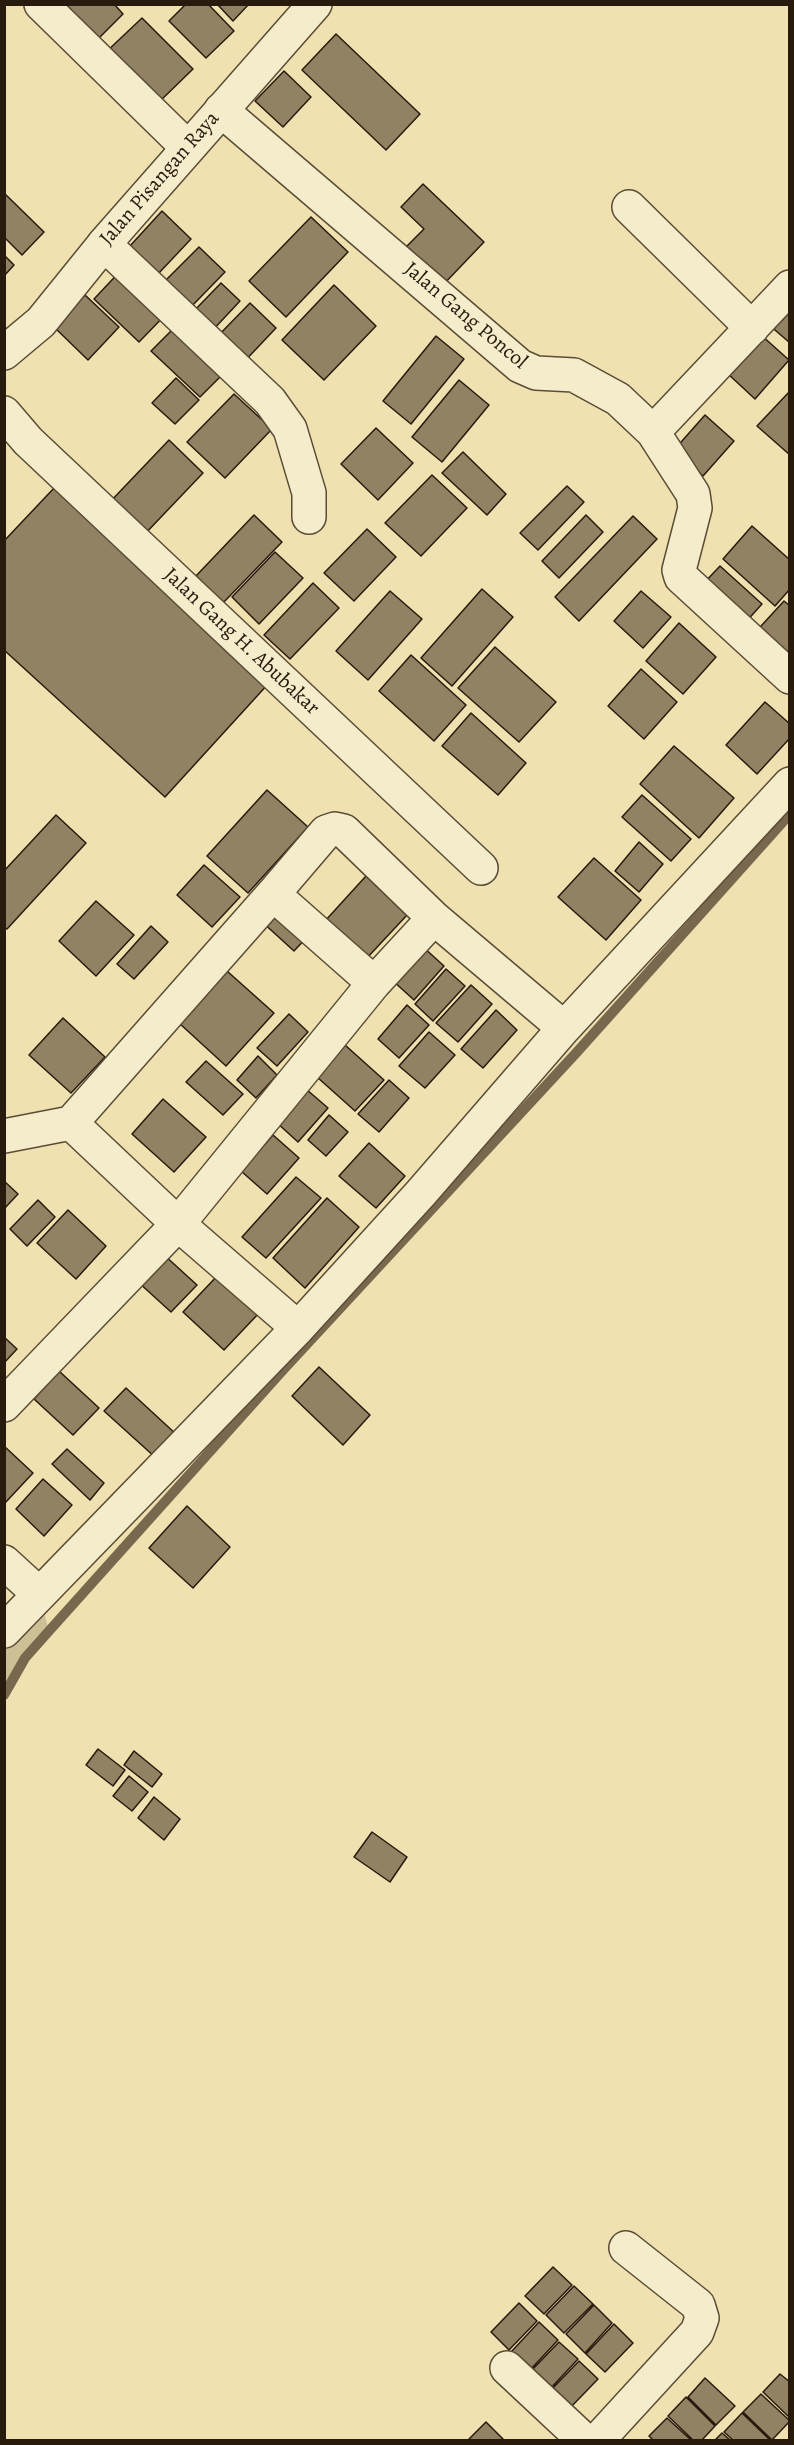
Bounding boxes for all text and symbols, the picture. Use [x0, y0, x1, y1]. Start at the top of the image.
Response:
street label: Jalan Pisangan Raya [95, 107, 225, 251]
street label: Jalan Gang Poncol [398, 257, 532, 375]
street label: Jalan Gang H. Abubakar [158, 563, 324, 721]

